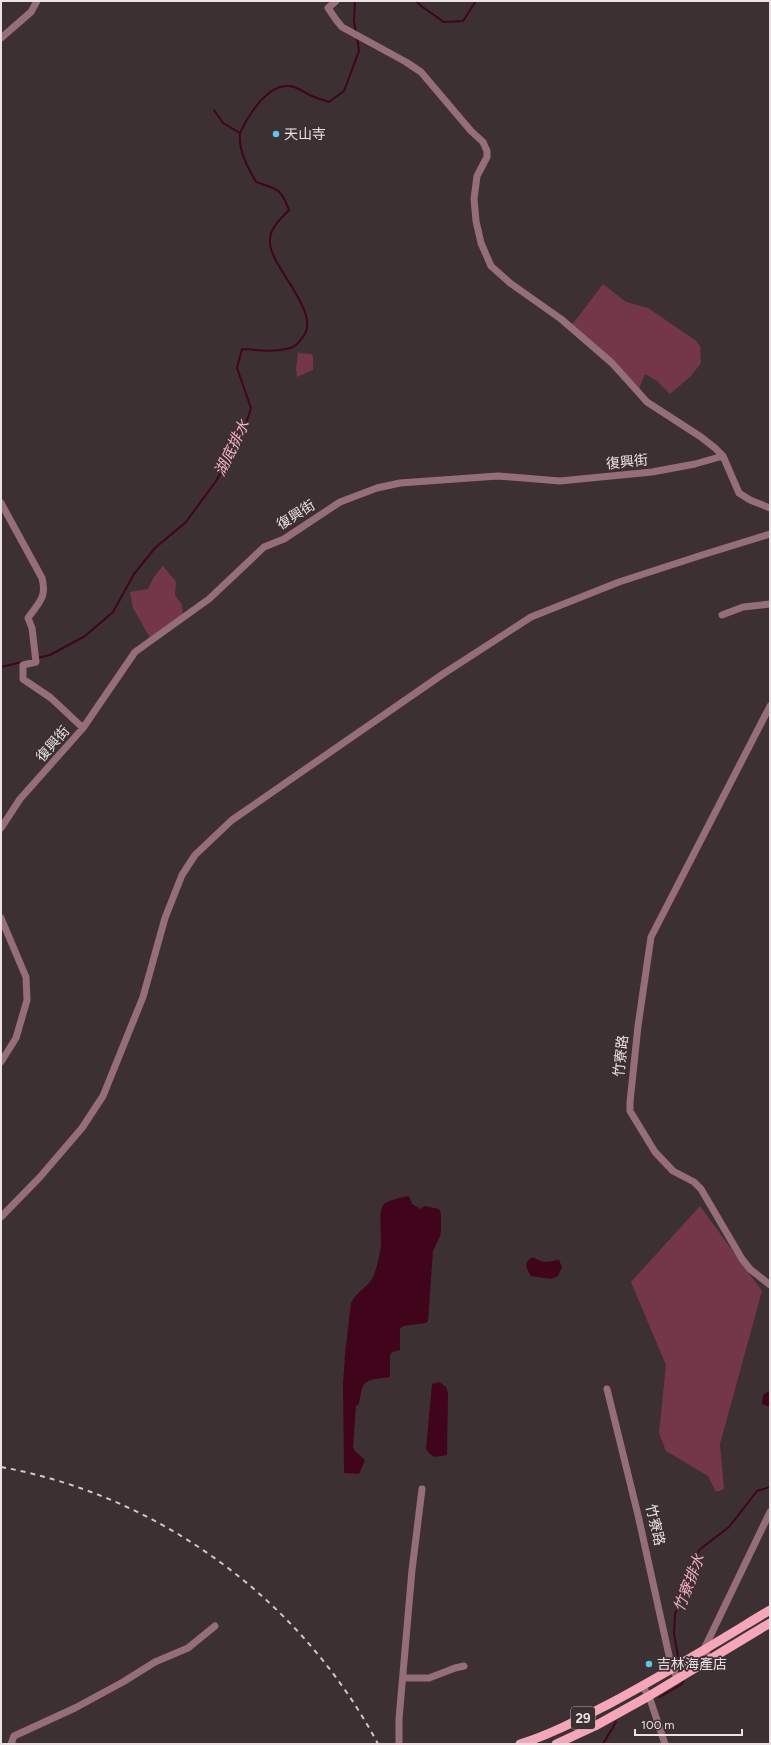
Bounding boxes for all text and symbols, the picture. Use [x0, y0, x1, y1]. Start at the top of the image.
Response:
place label: 天山寺 [284, 126, 326, 143]
marker: 天山寺 [271, 129, 281, 139]
water label: 湖底排水 [211, 416, 254, 479]
street label: 復興街 [605, 451, 649, 473]
street label: 復興街 [274, 497, 318, 533]
street label: 復興街 [33, 723, 73, 765]
street label: 竹寮路 [610, 1034, 632, 1078]
street label: 竹寮路 [642, 1503, 668, 1547]
water label: 竹寮排水 [670, 1551, 709, 1614]
place label: 吉林海產店 [657, 1656, 727, 1673]
marker: 吉林海產店 [644, 1659, 654, 1669]
road number: 29 [571, 1707, 595, 1729]
scale bar [635, 1711, 742, 1737]
text: 100 m [641, 1718, 675, 1732]

